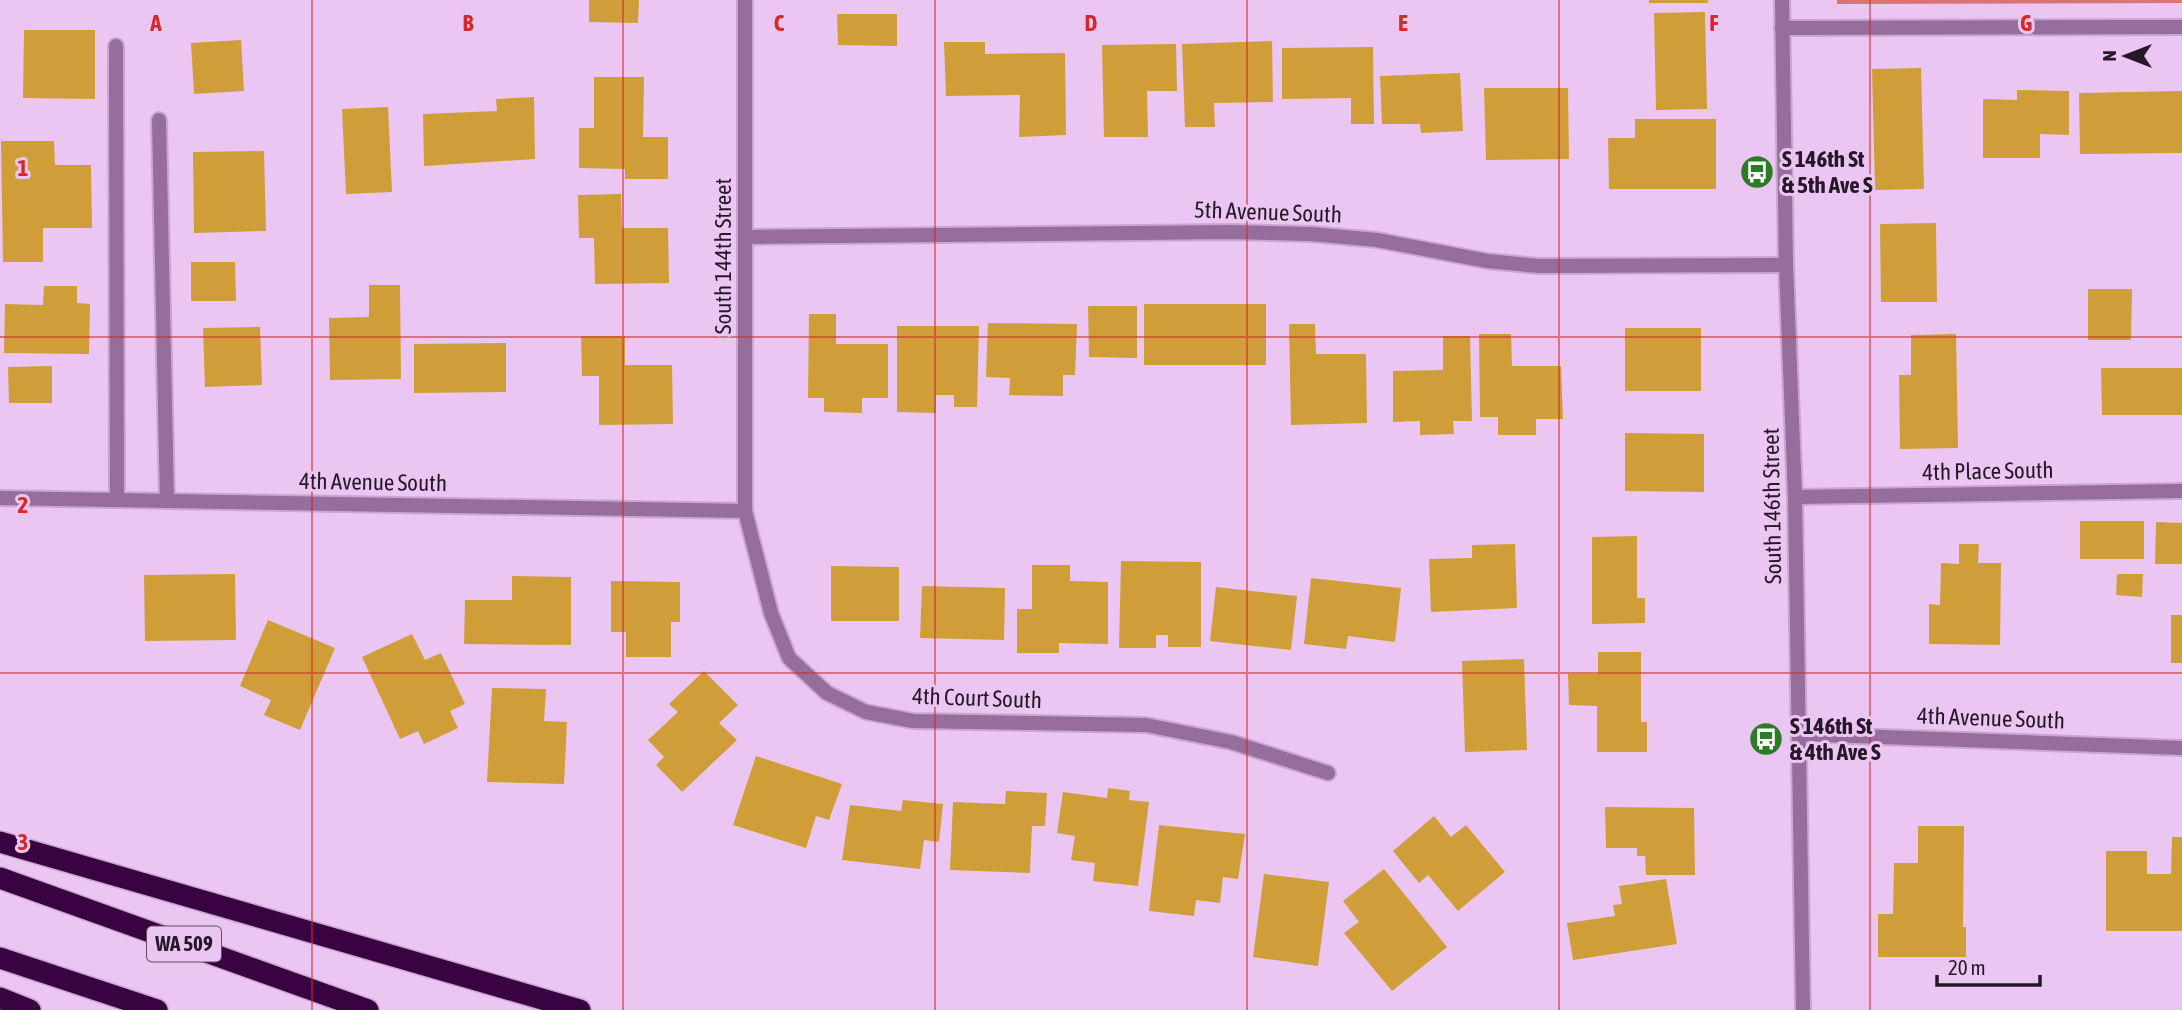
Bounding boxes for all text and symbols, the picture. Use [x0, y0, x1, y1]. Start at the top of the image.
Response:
text: A [149, 10, 162, 36]
text: B [463, 10, 474, 36]
text: C [774, 10, 785, 36]
text: D [1085, 10, 1098, 36]
text: E [1398, 10, 1408, 36]
text: F [1709, 10, 1719, 36]
text: G [2020, 10, 2032, 36]
north arrow [2091, 21, 2161, 91]
text: N [2098, 50, 2120, 62]
place label: S 146th St & 5th Ave S [1782, 146, 1873, 198]
bus stop icon: S 146th St & 5th Ave S [1738, 153, 1776, 191]
text: 1 [18, 155, 29, 181]
street label: South 144th Street [710, 178, 736, 334]
street label: 5th Avenue South [1194, 196, 1342, 228]
street label: South 146th Street [1758, 428, 1786, 584]
street label: 4th Place South [1922, 457, 2054, 485]
street label: 4th Avenue South [299, 468, 447, 496]
text: 2 [18, 492, 28, 518]
street label: 4th Court South [912, 683, 1042, 713]
street label: 4th Avenue South [1917, 702, 2065, 734]
place label: S 146th St & 4th Ave S [1790, 713, 1881, 765]
bus stop icon: S 146th St & 4th Ave S [1747, 720, 1785, 758]
text: 3 [18, 829, 28, 855]
road number: WA 509 [147, 926, 221, 962]
scale bar [1937, 944, 2040, 988]
text: 20 m [1948, 955, 1986, 979]

